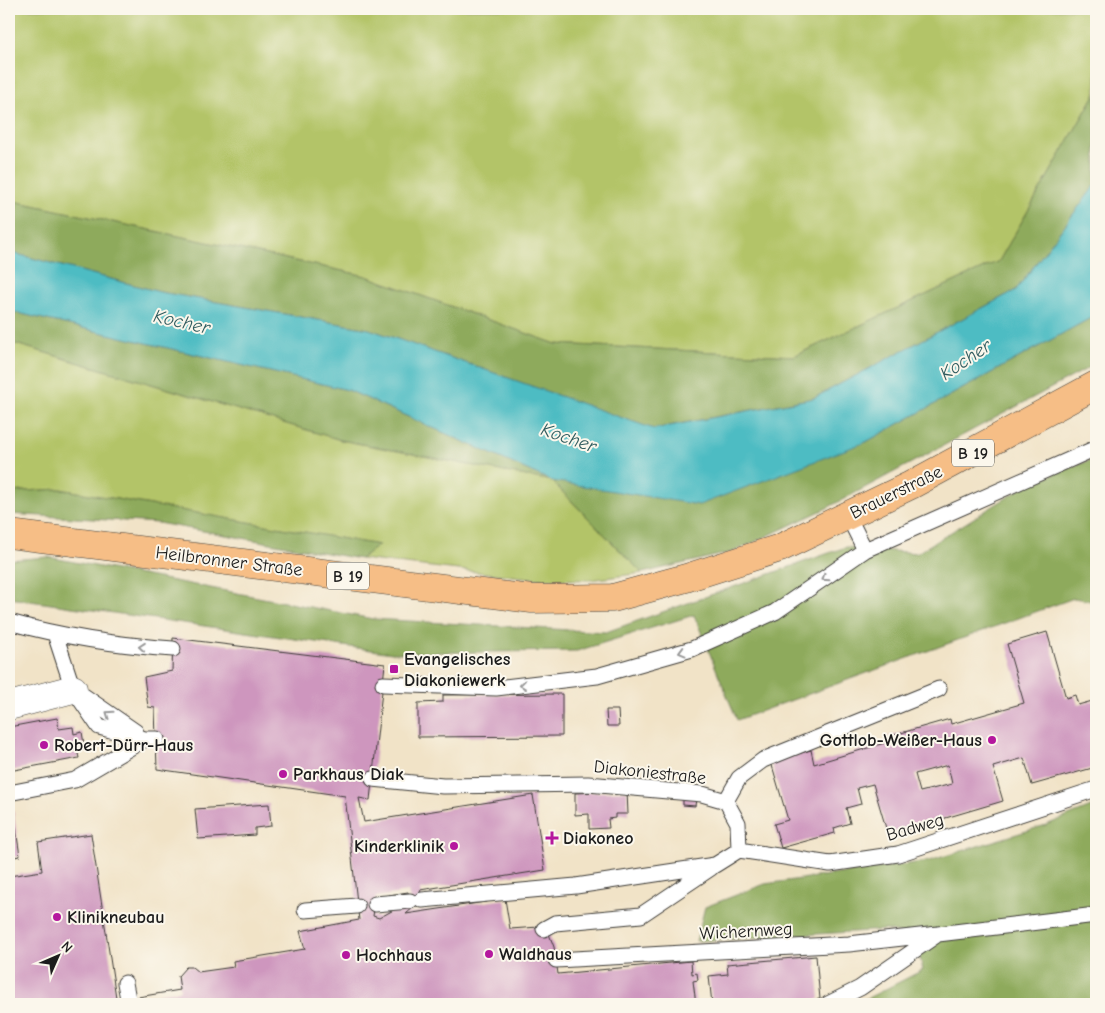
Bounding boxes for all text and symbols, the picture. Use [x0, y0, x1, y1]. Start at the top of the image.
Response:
water label: Kocher [151, 305, 214, 339]
water label: Kocher [936, 334, 997, 385]
water label: Kocher [538, 418, 601, 458]
road number: B 19 [952, 439, 994, 466]
street label: Brauerstraße [847, 461, 946, 524]
street label: Heilbronner Straße [154, 542, 304, 581]
road number: B 19 [327, 562, 369, 590]
one-way arrow [821, 572, 831, 581]
one-way arrow [138, 642, 146, 653]
one-way arrow [678, 647, 686, 657]
place label: Evangelisches Diakoniewerk [404, 649, 511, 691]
marker: Evangelisches Diakoniewerk [388, 663, 400, 675]
one-way arrow [518, 679, 526, 690]
one-way arrow [106, 711, 115, 720]
place label: Gottlob-Weißer-Haus [820, 730, 982, 751]
marker: Gottlob-Weißer-Haus [986, 734, 998, 746]
place label: Robert-Dürr-Haus [54, 735, 194, 756]
marker: Robert-Dürr-Haus [38, 739, 50, 751]
street label: Diakoniestraße [593, 756, 707, 789]
place label: Parkhaus Diak [293, 764, 404, 785]
marker: Parkhaus Diak [277, 768, 289, 780]
street label: Badweg [884, 809, 946, 846]
place label: Diakoneo [563, 828, 633, 849]
marker: Diakoneo [545, 831, 559, 845]
place label: Kinderklinik [354, 836, 444, 857]
marker: Kinderklinik [448, 840, 460, 852]
place label: Klinikneubau [67, 907, 165, 928]
marker: Klinikneubau [51, 911, 63, 923]
street label: Wichernweg [699, 919, 793, 944]
north arrow [32, 930, 82, 980]
text: N [58, 938, 76, 956]
place label: Waldhaus [499, 944, 572, 965]
place label: Hochhaus [356, 945, 432, 966]
marker: Waldhaus [483, 948, 495, 960]
marker: Hochhaus [340, 949, 352, 961]

